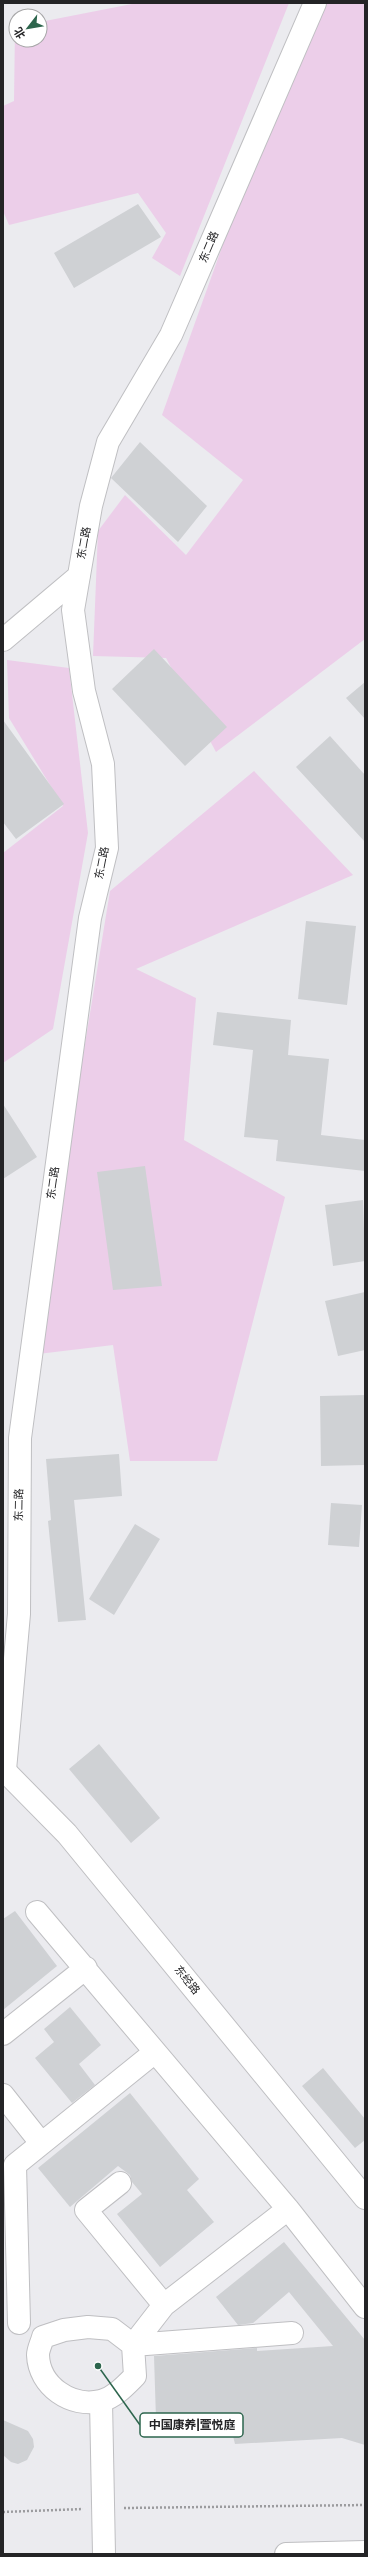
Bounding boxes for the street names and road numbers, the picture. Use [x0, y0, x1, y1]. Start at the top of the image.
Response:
street label: 东二路 [197, 229, 221, 265]
street label: 东二路 [75, 526, 93, 560]
street label: 东二路 [92, 846, 112, 880]
street label: 东二路 [44, 1166, 62, 1200]
street label: 东二路 [12, 1488, 26, 1522]
street label: 东经路 [172, 1963, 202, 1997]

